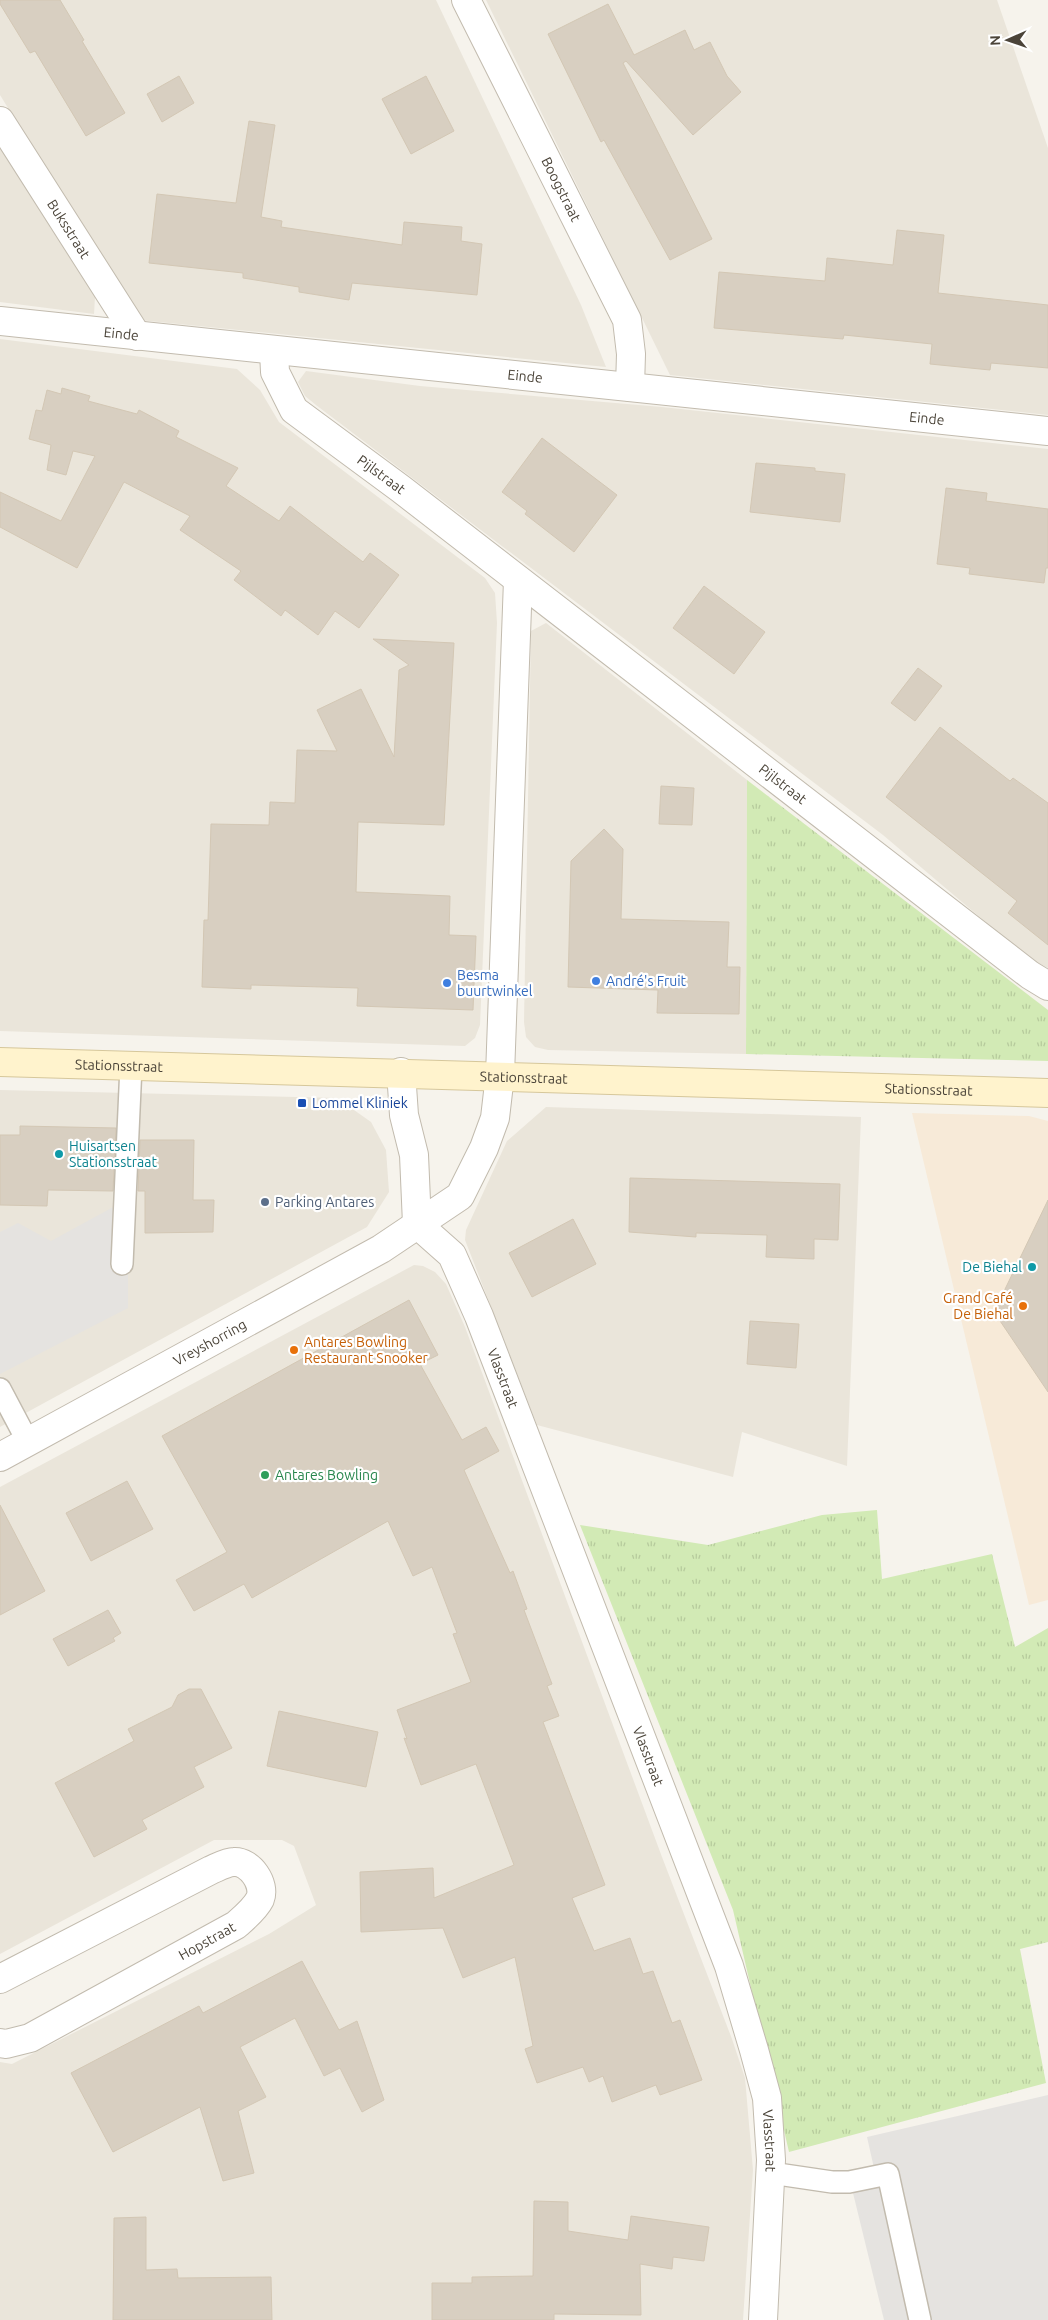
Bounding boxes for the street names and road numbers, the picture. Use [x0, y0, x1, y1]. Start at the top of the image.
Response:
street label: Boogstraat [538, 154, 584, 225]
street label: Buksstraat [44, 196, 94, 262]
street label: Einde [103, 324, 140, 344]
street label: Einde [507, 366, 543, 386]
street label: Einde [909, 408, 945, 428]
street label: Pijlstraat [354, 451, 409, 498]
street label: Pijlstraat [756, 761, 810, 808]
street label: Stationsstraat [75, 1056, 164, 1075]
street label: Stationsstraat [480, 1068, 568, 1087]
street label: Stationsstraat [884, 1080, 973, 1099]
street label: Vreyshorring [170, 1316, 249, 1369]
street label: Vlasstraat [484, 1346, 522, 1411]
street label: Vlasstraat [630, 1724, 667, 1789]
street label: Hopstraat [176, 1919, 239, 1963]
street label: Vlasstraat [760, 2109, 779, 2173]

